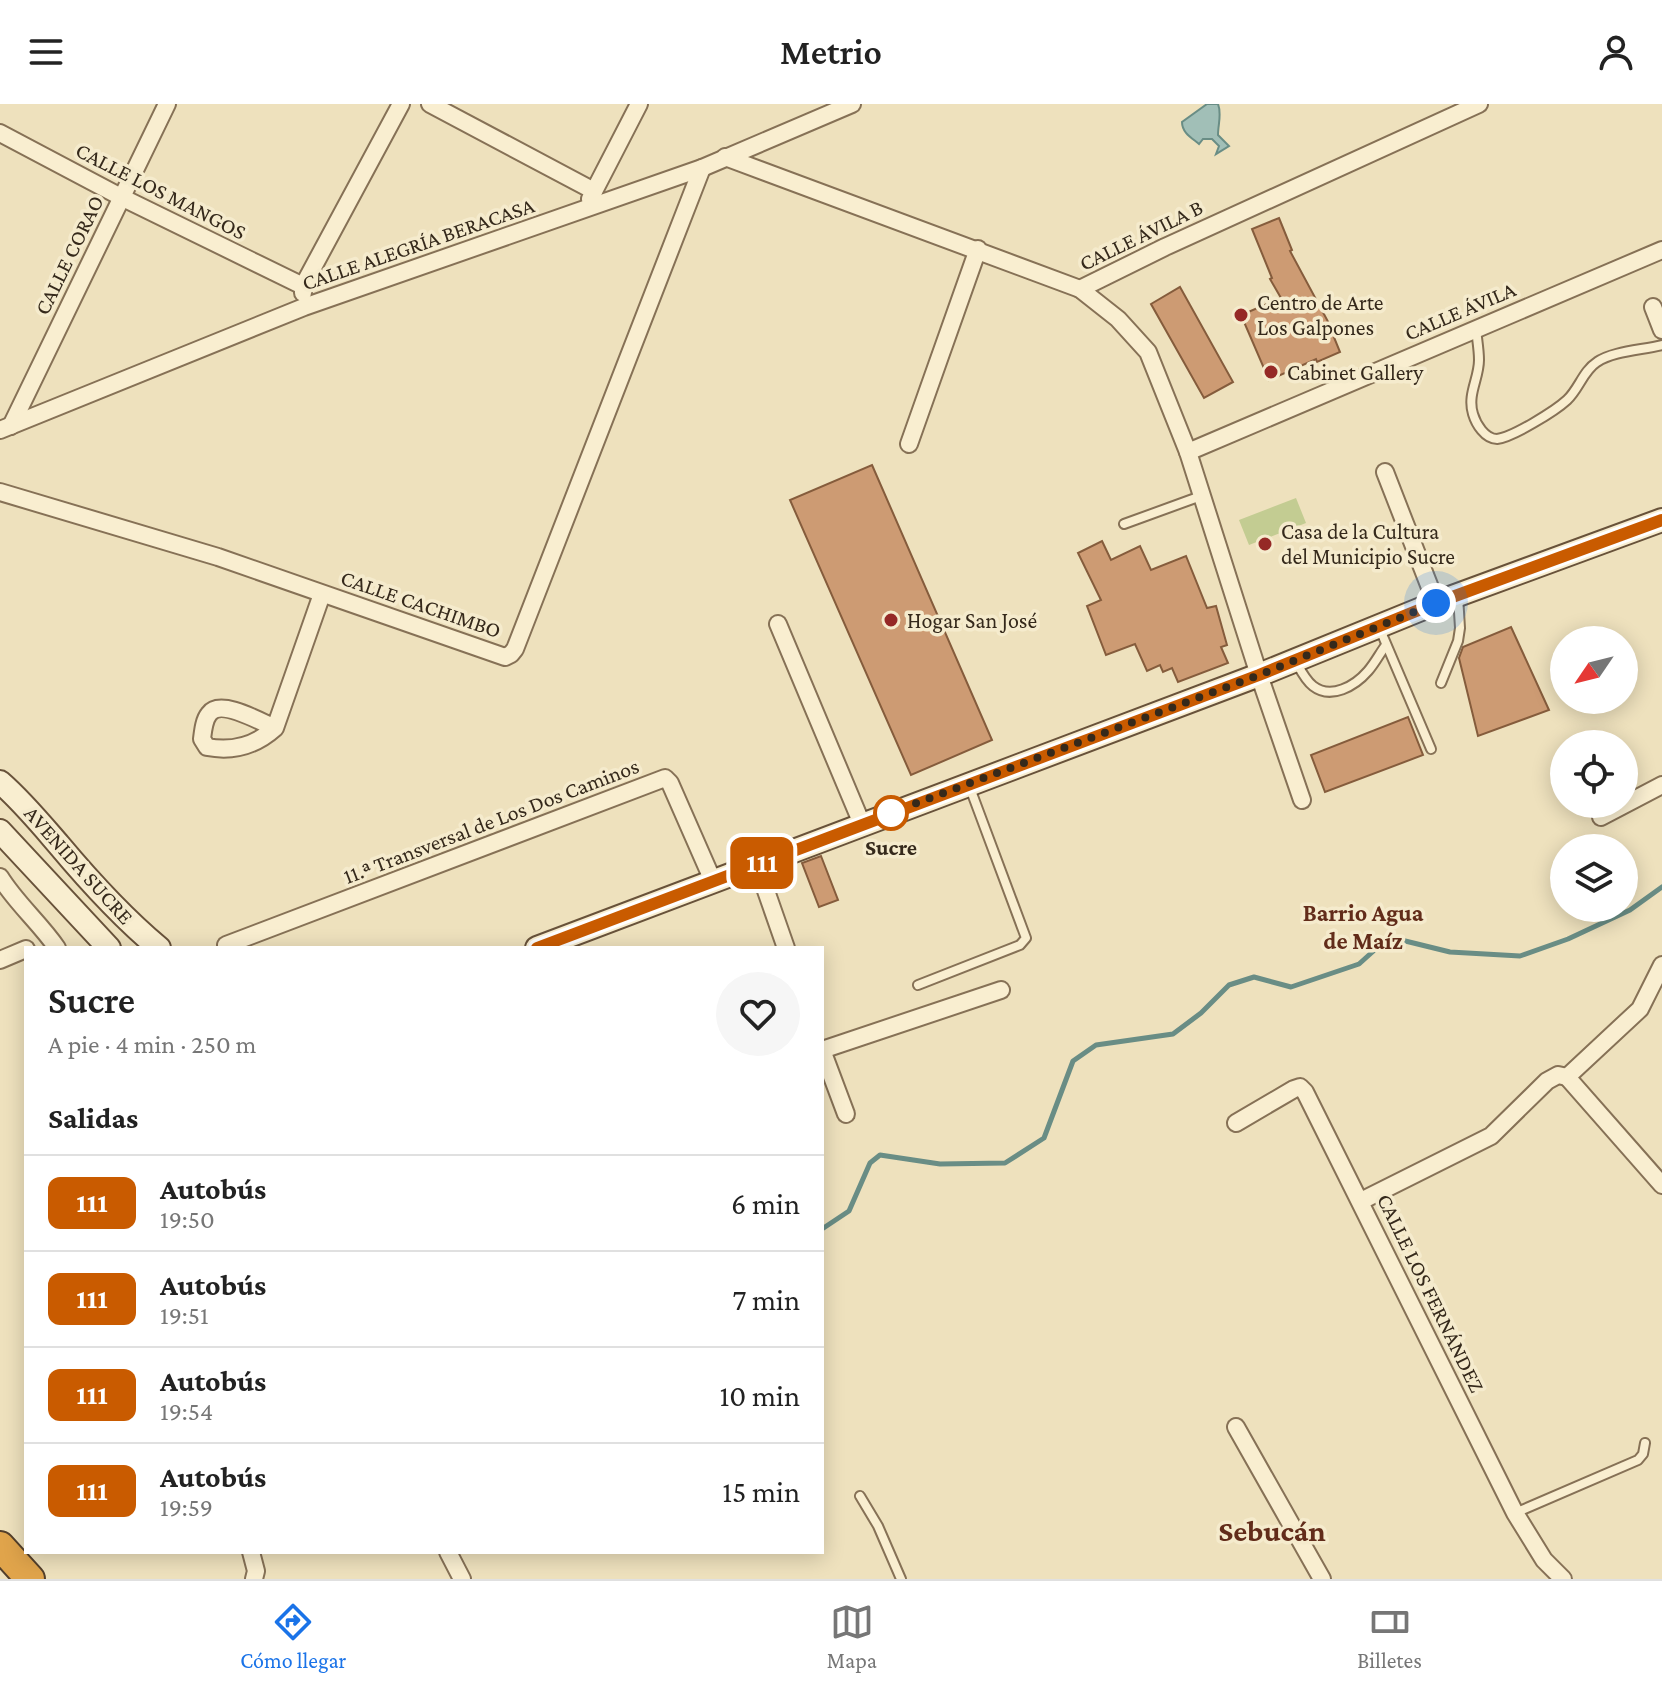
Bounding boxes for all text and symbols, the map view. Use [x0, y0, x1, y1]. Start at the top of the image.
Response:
icon: menu [24, 30, 68, 74]
icon: person [1594, 30, 1638, 74]
text: Metrio [780, 32, 882, 72]
street label: CALLE LOS MANGOS [72, 137, 250, 245]
street label: CALLE CORAO [29, 191, 109, 319]
street label: CALLE ALEGRÍA BERACASA [299, 192, 538, 296]
street label: CALLE ÁVILA B [1075, 194, 1207, 276]
street label: CALLE ÁVILA [1401, 276, 1520, 346]
place label: Centro de Arte Los Galpones [1257, 290, 1384, 340]
marker: Centro de Arte Los Galpones [1232, 306, 1250, 324]
place label: Cabinet Gallery [1287, 360, 1424, 385]
marker: Cabinet Gallery [1262, 363, 1280, 381]
place label: Casa de la Cultura del Municipio Sucre [1281, 519, 1455, 569]
marker: Casa de la Cultura del Municipio Sucre [1256, 535, 1274, 553]
street label: CALLE CACHIMBO [338, 565, 504, 643]
your location [1416, 583, 1456, 623]
place label: Hogar San José [907, 608, 1037, 633]
marker: Hogar San José [882, 611, 900, 629]
north arrow [1550, 626, 1638, 714]
map controls [1550, 626, 1638, 922]
button: locate [1550, 730, 1638, 818]
street label: 11.ª Transversal de Los Dos Caminos [340, 753, 642, 889]
marker: Sucre [874, 796, 908, 830]
street label: AVENIDA SUCRE [19, 801, 139, 929]
button: layers [1550, 834, 1638, 922]
place label: Sucre [865, 835, 917, 860]
line badge: 111 [716, 837, 808, 889]
text: 111 [746, 847, 778, 878]
district label: Barrio Agua de Maíz [1303, 899, 1424, 954]
button: heart [716, 972, 800, 1056]
text: Sucre [48, 979, 135, 1021]
text: A pie · 4 min · 250 m [48, 1030, 256, 1059]
text: Salidas [48, 1101, 138, 1134]
text: Autobús [160, 1172, 266, 1205]
text: 111 [76, 1187, 108, 1218]
text: 6 min [731, 1187, 800, 1220]
street label: CALLE LOS FERNÁNDEZ [1372, 1190, 1490, 1396]
text: 19:50 [160, 1205, 215, 1234]
text: Autobús [160, 1268, 266, 1301]
text: 111 [76, 1283, 108, 1314]
text: 7 min [732, 1283, 800, 1316]
text: 19:51 [160, 1301, 209, 1330]
text: Autobús [160, 1364, 266, 1397]
text: 111 [76, 1379, 108, 1410]
text: 10 min [719, 1379, 800, 1412]
text: 19:54 [160, 1397, 213, 1426]
text: Autobús [160, 1460, 266, 1493]
text: 111 [76, 1475, 108, 1506]
text: 15 min [722, 1475, 800, 1508]
text: 19:59 [160, 1493, 213, 1522]
district label: Sebucán [1218, 1514, 1326, 1547]
tab: Cómo llegar [240, 1600, 346, 1673]
tab: Mapa [827, 1600, 877, 1673]
tab: Billetes [1357, 1600, 1422, 1673]

